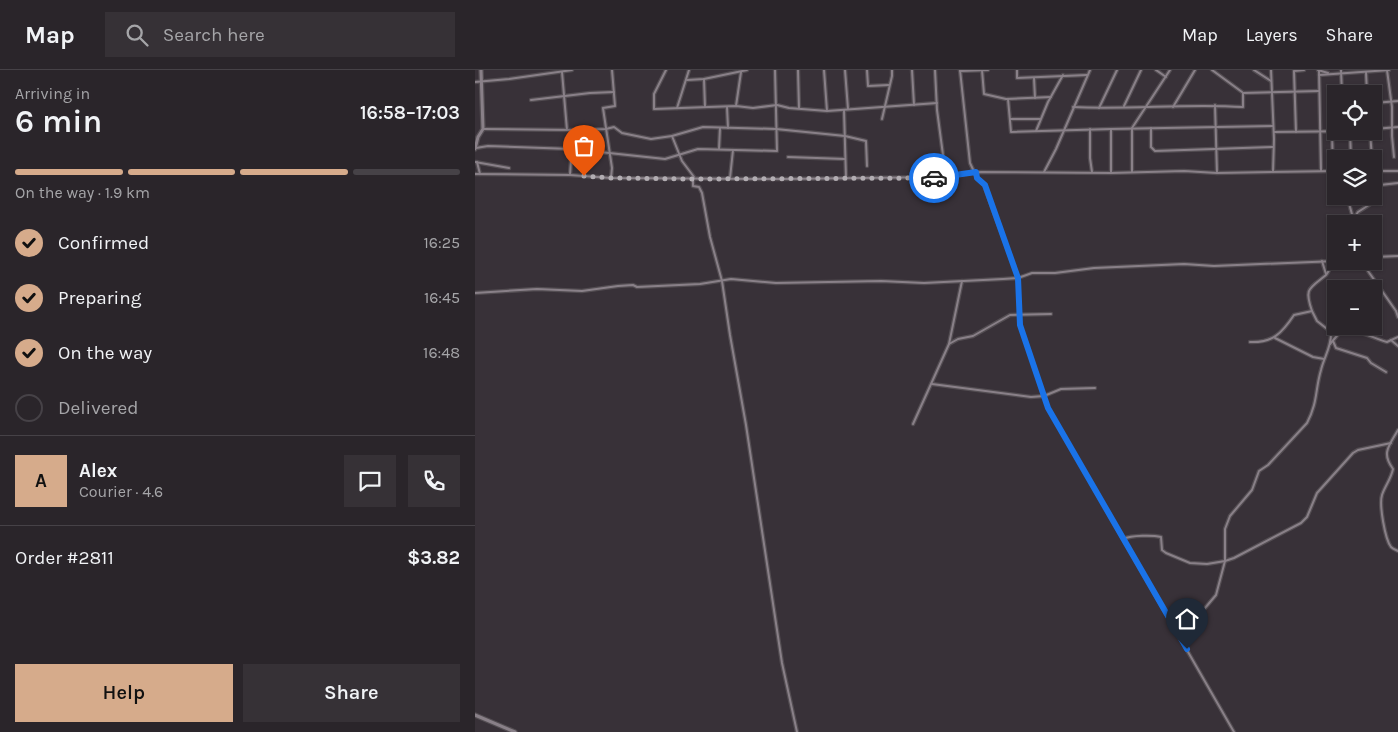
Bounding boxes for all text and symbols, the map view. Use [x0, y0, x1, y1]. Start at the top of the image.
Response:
search box [105, 12, 455, 57]
text: Map [25, 21, 75, 49]
icon: search [123, 21, 151, 49]
text: Search here [163, 24, 265, 46]
text: Map [1182, 24, 1218, 46]
text: Layers [1246, 24, 1298, 46]
text: Share [1326, 24, 1373, 46]
text: Arriving in [15, 84, 90, 103]
map controls [1327, 85, 1382, 335]
button: locate [1327, 85, 1382, 140]
text: 16:58–17:03 [360, 102, 460, 124]
text: 6 min [15, 103, 102, 140]
pin [563, 125, 605, 176]
icon: bag [570, 132, 598, 160]
button: layers [1327, 150, 1382, 205]
courier [909, 153, 959, 203]
icon: car [920, 164, 948, 192]
text: On the way · 1.9 km [15, 183, 150, 202]
button: + [1327, 215, 1382, 270]
icon: check [15, 229, 43, 257]
text: Confirmed [58, 232, 149, 254]
text: 16:25 [424, 233, 460, 252]
button: − [1327, 280, 1382, 335]
icon: check [15, 284, 43, 312]
text: Preparing [58, 287, 141, 309]
text: 16:45 [424, 288, 460, 307]
icon: check [15, 339, 43, 367]
text: On the way [58, 342, 152, 364]
text: 16:48 [423, 343, 460, 362]
text: Delivered [58, 397, 138, 419]
button: chat [344, 455, 396, 507]
button: phone [408, 455, 460, 507]
text: Alex [79, 460, 117, 482]
text: A [35, 470, 47, 492]
text: Courier · 4.6 [79, 482, 163, 501]
text: Order #2811 [15, 547, 114, 569]
text: $3.82 [407, 547, 460, 569]
pin [1166, 598, 1208, 649]
icon: home [1173, 605, 1201, 633]
button: Help [15, 664, 233, 722]
button: Share [243, 664, 460, 722]

